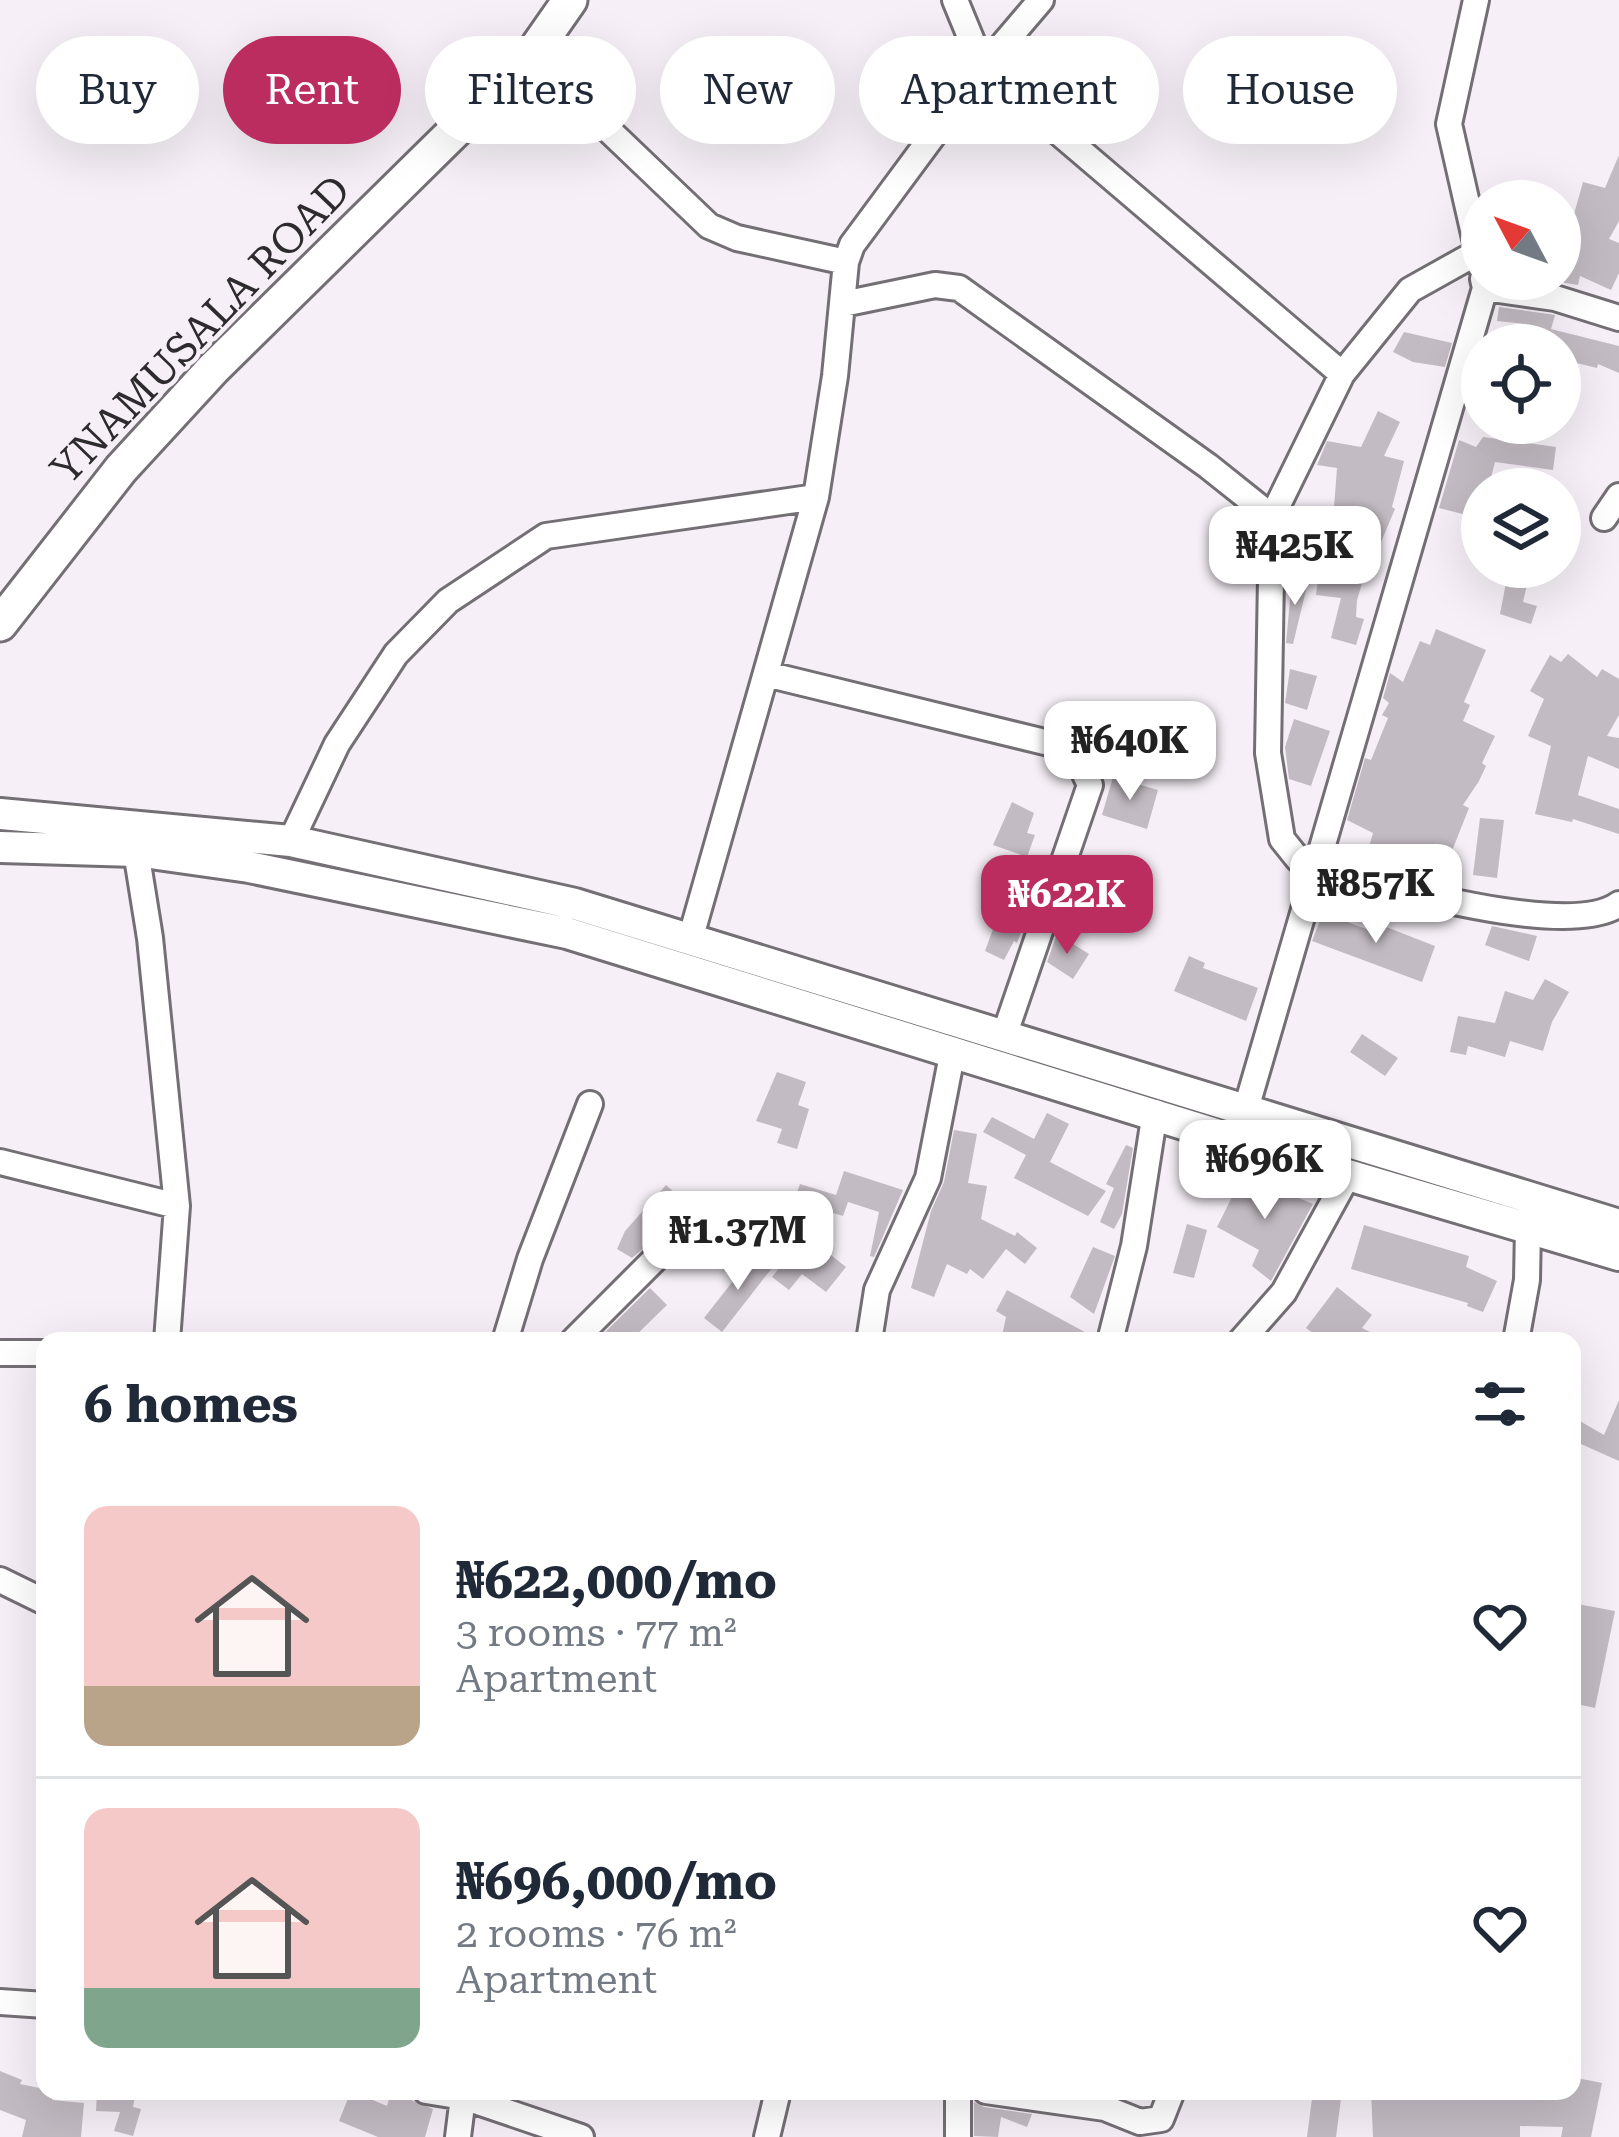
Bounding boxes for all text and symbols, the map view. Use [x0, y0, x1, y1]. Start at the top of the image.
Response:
chip: Buy [36, 36, 199, 144]
chip: Rent [223, 36, 401, 144]
chip: Filters [425, 36, 636, 144]
chip: New [660, 36, 835, 144]
chip: Apartment [859, 36, 1159, 144]
chip: House [1183, 36, 1397, 144]
street label: YNAMUSALA ROAD [41, 165, 360, 494]
north arrow [1461, 180, 1581, 300]
map controls [1461, 180, 1581, 588]
button: locate [1461, 324, 1581, 444]
button: layers [1461, 468, 1581, 588]
pin: ₦425K [1211, 506, 1379, 608]
text: ₦425K [1236, 522, 1354, 568]
pin: ₦640K [1046, 701, 1214, 803]
text: ₦640K [1071, 717, 1189, 763]
pin: ₦857K [1292, 844, 1460, 946]
pin: ₦622K [983, 855, 1151, 957]
text: ₦857K [1317, 860, 1435, 906]
text: ₦622K [1008, 871, 1126, 917]
pin: ₦696K [1181, 1120, 1349, 1222]
text: ₦696K [1206, 1136, 1324, 1182]
pin: ₦1.37M [640, 1191, 836, 1293]
text: ₦1.37M [669, 1207, 807, 1253]
icon: filters [1467, 1371, 1533, 1437]
text: 6 homes [84, 1375, 298, 1434]
text: ₦622,000/mo [456, 1551, 777, 1610]
icon: home [180, 1554, 324, 1698]
icon: heart [1467, 1593, 1533, 1659]
text: 3 rooms · 77 m² [456, 1610, 737, 1656]
text: Apartment [456, 1656, 657, 1702]
text: ₦696,000/mo [456, 1852, 777, 1911]
icon: home [180, 1856, 324, 2000]
icon: heart [1467, 1895, 1533, 1961]
text: 2 rooms · 76 m² [456, 1911, 737, 1957]
text: Apartment [456, 1957, 657, 2003]

